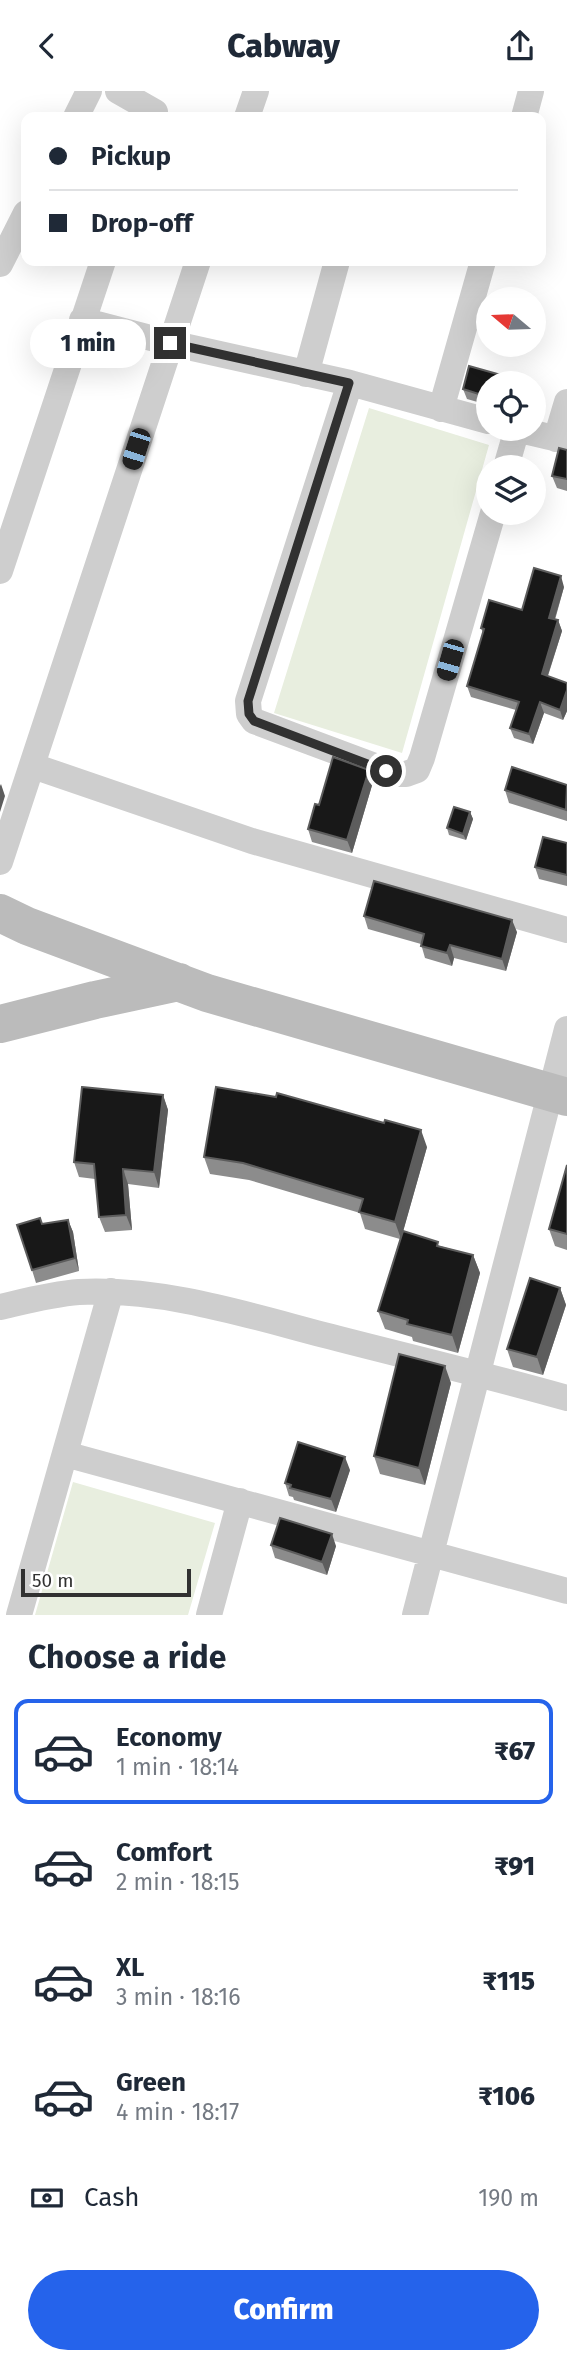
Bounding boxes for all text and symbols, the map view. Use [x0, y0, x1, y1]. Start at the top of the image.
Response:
icon: back [28, 27, 66, 65]
text: Cabway [227, 27, 340, 65]
icon: share [501, 27, 539, 65]
text: Pickup [91, 141, 171, 172]
text: Drop-off [91, 208, 193, 239]
north arrow [476, 287, 546, 357]
map controls [476, 287, 546, 525]
callout: 1 min [30, 319, 146, 367]
route end [154, 327, 186, 359]
text: 1 min [60, 329, 116, 357]
button: locate [476, 371, 546, 441]
car [120, 426, 153, 472]
button: layers [476, 455, 546, 525]
car [435, 637, 466, 683]
route start [370, 755, 402, 787]
scale bar [21, 1566, 191, 1598]
text: 50 m [32, 1569, 73, 1592]
text: Choose a ride [28, 1638, 226, 1676]
icon: car [32, 1720, 95, 1783]
text: Economy [116, 1722, 222, 1753]
text: ₹67 [494, 1736, 535, 1767]
text: 1 min · 18:14 [116, 1753, 239, 1781]
icon: car [32, 1835, 95, 1898]
text: Comfort [116, 1837, 212, 1868]
text: ₹91 [494, 1851, 535, 1882]
text: 2 min · 18:15 [116, 1868, 240, 1896]
icon: car [32, 1950, 95, 2013]
text: XL [116, 1952, 144, 1983]
text: ₹115 [483, 1966, 535, 1997]
text: 3 min · 18:16 [116, 1983, 240, 2011]
icon: car [32, 2065, 95, 2128]
text: Green [116, 2067, 186, 2098]
text: ₹106 [478, 2081, 535, 2112]
text: 4 min · 18:17 [116, 2098, 239, 2126]
icon: cash [28, 2179, 66, 2217]
text: Cash [84, 2182, 140, 2213]
text: 190 m [478, 2184, 539, 2212]
button: Confirm [28, 2270, 539, 2350]

